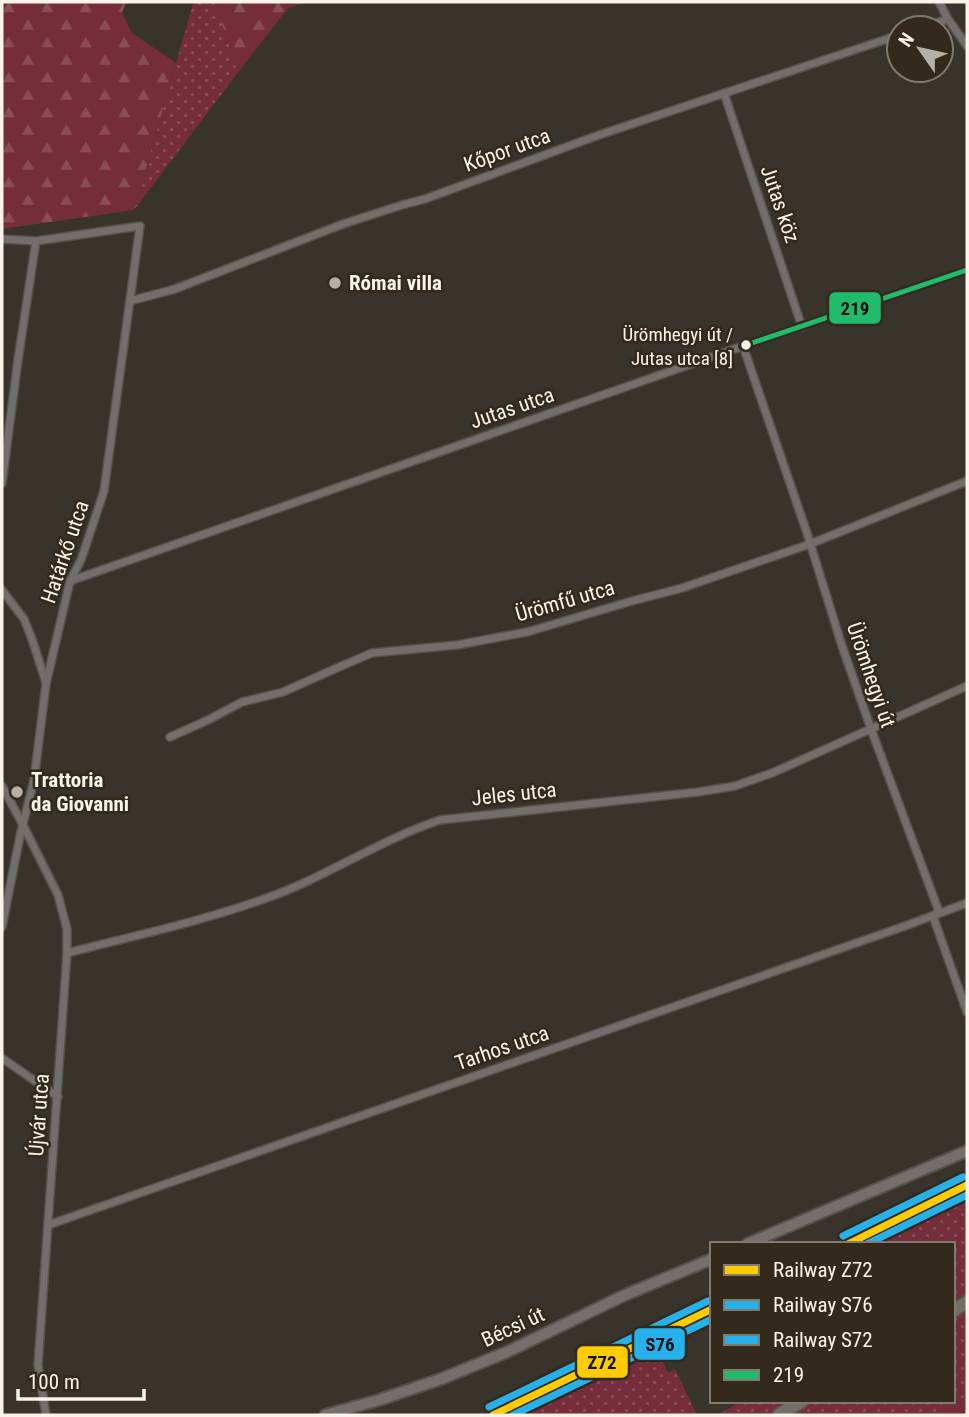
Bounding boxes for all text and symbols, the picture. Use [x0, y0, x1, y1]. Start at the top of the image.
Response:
north arrow [885, 14, 955, 84]
text: N [894, 29, 919, 51]
street label: Kőpor utca [461, 123, 553, 177]
street label: Jutas köz [756, 162, 804, 246]
place label: Római villa [349, 271, 442, 295]
marker: Római villa [327, 275, 343, 291]
line badge: 219 [828, 291, 882, 325]
text: 219 [841, 297, 869, 320]
place label: Ürömhegyi út / Jutas utca [8] [623, 323, 733, 370]
marker: Ürömhegyi út / Jutas utca [8] [739, 338, 753, 352]
street label: Jutas utca [467, 382, 557, 434]
street label: Határkő utca [36, 498, 94, 606]
street label: Ürömfű utca [513, 575, 617, 627]
street label: Ürömhegyi út [842, 619, 900, 731]
place label: Trattoria da Giovanni [31, 768, 129, 816]
street label: Jeles utca [470, 778, 558, 810]
marker: Trattoria da Giovanni [9, 784, 25, 800]
street label: Tarhos utca [452, 1021, 552, 1075]
street label: Újvár utca [24, 1073, 54, 1157]
legend [710, 1242, 955, 1403]
text: Railway Z72 [773, 1258, 873, 1282]
text: Railway S76 [773, 1293, 873, 1317]
street label: Bécsi út [478, 1302, 548, 1352]
line badge: S76 [633, 1327, 686, 1361]
text: Railway S72 [773, 1328, 873, 1352]
text: S76 [645, 1333, 675, 1356]
line badge: Z72 [576, 1345, 629, 1379]
text: Z72 [587, 1351, 617, 1374]
scale bar [18, 1358, 144, 1402]
text: 219 [773, 1363, 804, 1387]
text: 100 m [28, 1370, 80, 1394]

